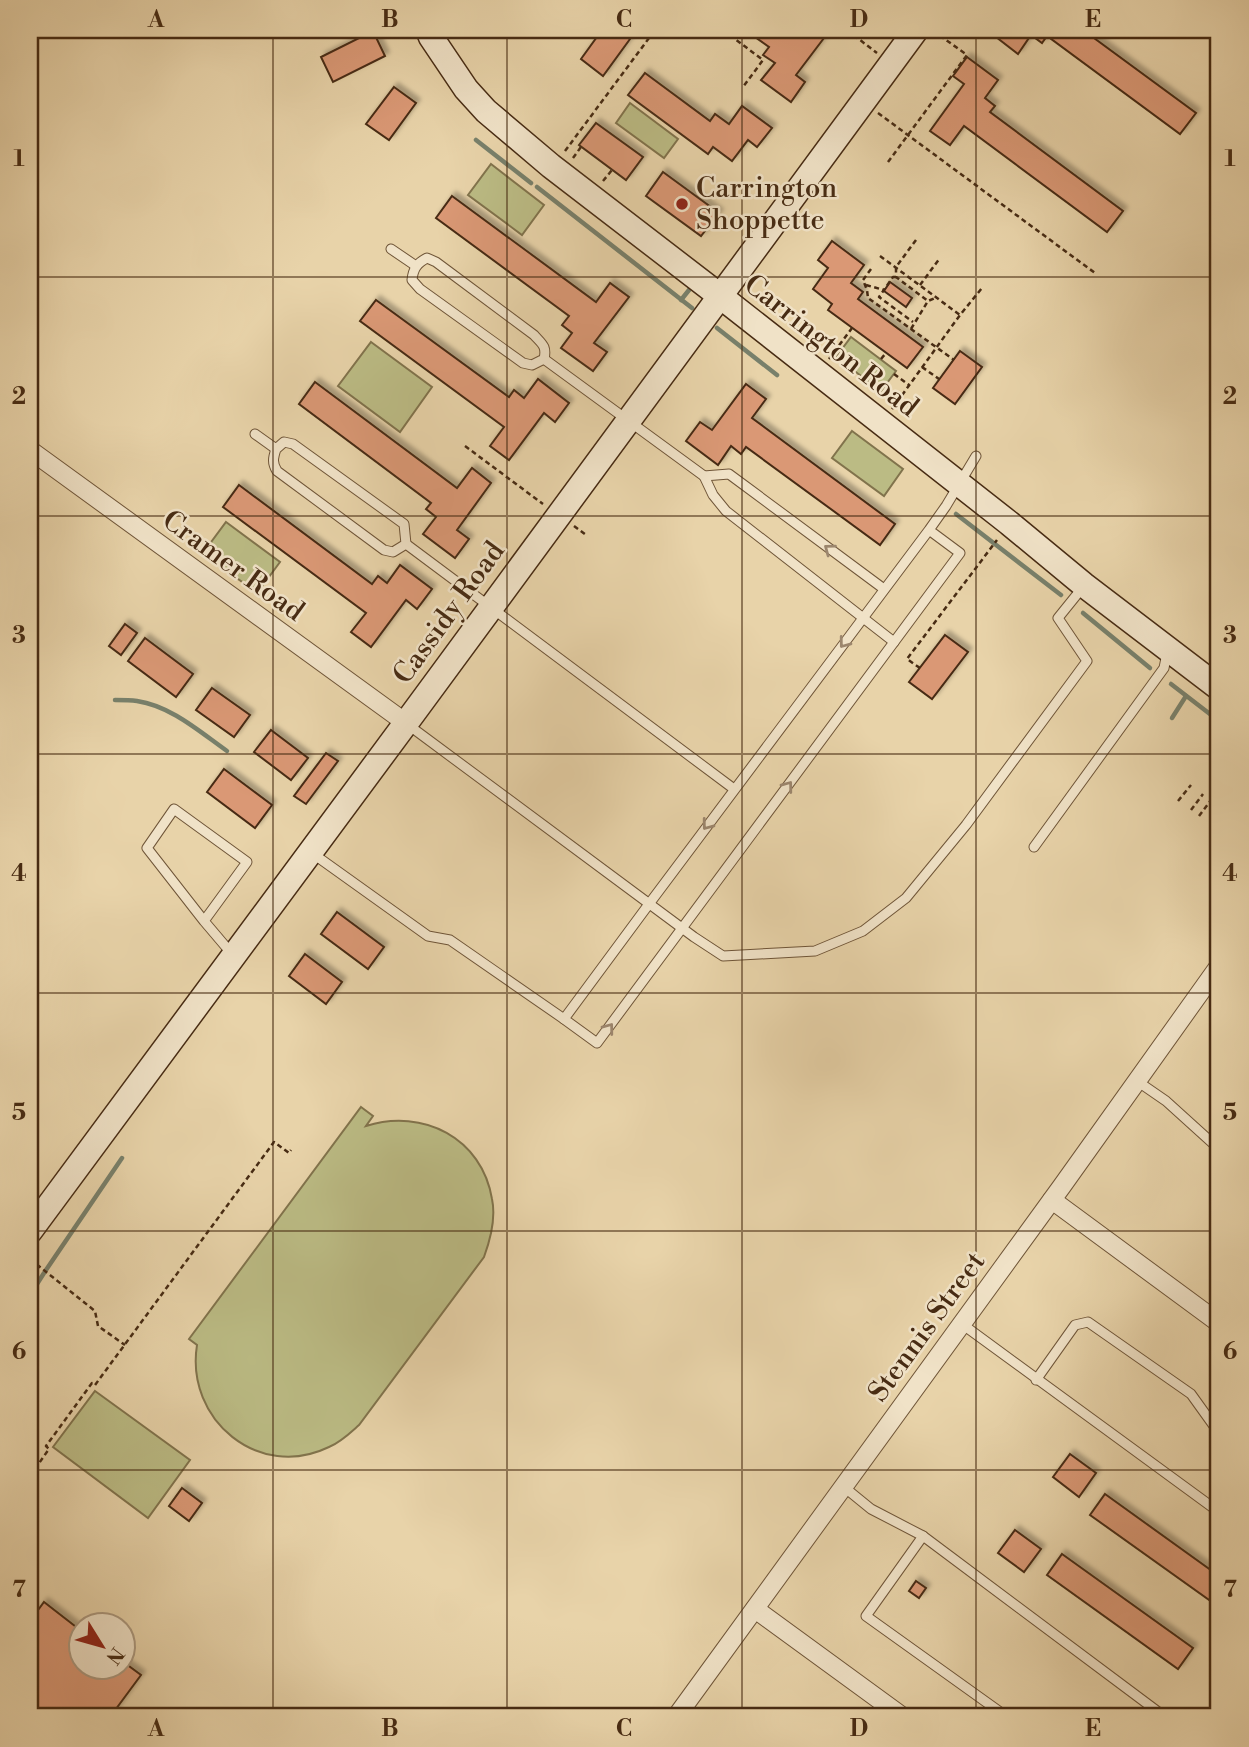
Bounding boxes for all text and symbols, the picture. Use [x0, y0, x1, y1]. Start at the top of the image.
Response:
text: A [147, 6, 165, 34]
text: B [381, 6, 399, 34]
text: C [616, 6, 632, 34]
text: D [850, 6, 868, 34]
text: E [1085, 6, 1101, 34]
text: 1 [13, 145, 25, 173]
text: 1 [1224, 145, 1236, 173]
place label: Carrington Shoppette [696, 171, 837, 238]
marker: Carrington Shoppette [674, 196, 690, 212]
street label: Carrington Road [737, 267, 925, 425]
text: 2 [12, 383, 26, 411]
text: 2 [1223, 383, 1237, 411]
street label: Cramer Road [155, 503, 311, 629]
street label: Cassidy Road [386, 535, 513, 691]
one-way arrow [825, 544, 837, 557]
text: 3 [12, 622, 26, 650]
text: 3 [1223, 622, 1237, 650]
one-way arrow [839, 635, 852, 648]
one-way arrow [780, 781, 792, 794]
one-way arrow [703, 817, 715, 830]
text: 4 [11, 860, 27, 888]
text: 4 [1222, 860, 1238, 888]
one-way arrow [600, 1023, 613, 1035]
text: 5 [12, 1099, 26, 1127]
text: 5 [1223, 1099, 1237, 1127]
street label: Stennis Street [861, 1245, 993, 1409]
text: 6 [12, 1338, 26, 1366]
text: 6 [1223, 1338, 1237, 1366]
text: 7 [12, 1576, 26, 1604]
text: 7 [1223, 1576, 1237, 1604]
north arrow [66, 1610, 136, 1680]
text: N [101, 1642, 129, 1669]
text: A [147, 1715, 165, 1743]
text: B [381, 1715, 399, 1743]
text: C [616, 1715, 632, 1743]
text: D [850, 1715, 868, 1743]
text: E [1085, 1715, 1101, 1743]

